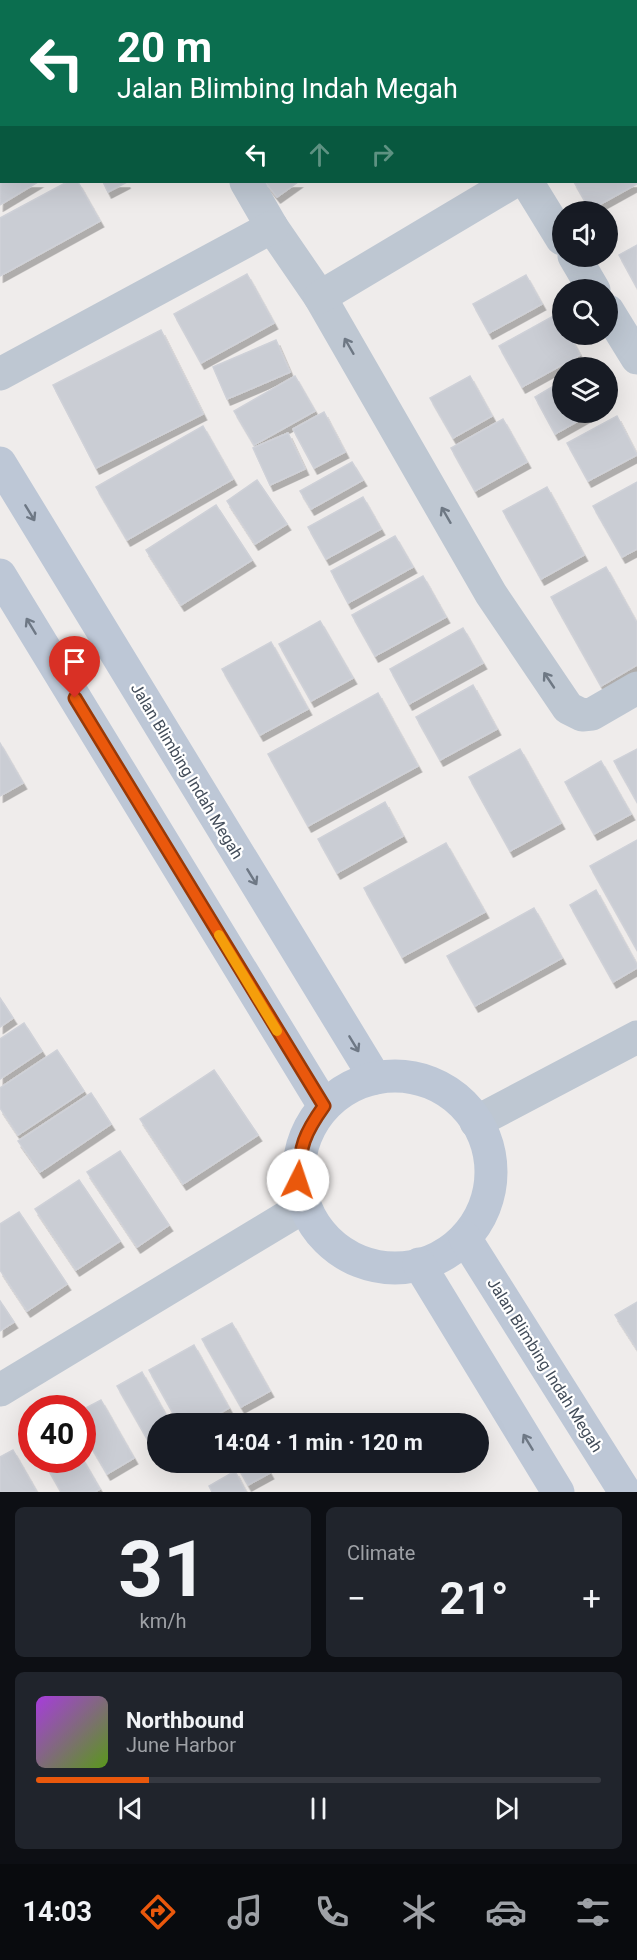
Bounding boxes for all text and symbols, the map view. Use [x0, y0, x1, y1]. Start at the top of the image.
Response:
text: 20 m [117, 23, 212, 72]
icon: left [18, 24, 96, 102]
text: Jalan Blimbing Indah Megah [117, 73, 458, 105]
icon: left [240, 138, 273, 171]
icon: ahead [303, 138, 336, 171]
icon: right [366, 138, 399, 171]
map controls [552, 201, 618, 423]
button: sound [552, 201, 618, 267]
button: search [552, 279, 618, 345]
one-way arrow [342, 338, 354, 355]
button: layers [552, 357, 618, 423]
one-way arrow [25, 504, 37, 521]
one-way arrow [440, 507, 451, 525]
one-way arrow [24, 618, 36, 635]
pin [49, 636, 100, 698]
icon: arrive [58, 645, 91, 678]
one-way arrow [543, 672, 556, 689]
street label: Jalan Blimbing Indah Megah [127, 680, 247, 862]
one-way arrow [247, 868, 259, 885]
one-way arrow [348, 1035, 360, 1052]
position arrow [266, 1148, 330, 1212]
street label: Jalan Blimbing Indah Megah [483, 1274, 607, 1456]
speed limit sign: 40 [18, 1395, 96, 1473]
text: 14:04 · 1 min · 120 m [213, 1430, 423, 1455]
one-way arrow [521, 1434, 533, 1451]
text: 31 [118, 1524, 208, 1615]
text: Climate [347, 1541, 415, 1565]
text: 21° [439, 1572, 509, 1625]
text: − [347, 1579, 366, 1618]
text: + [582, 1579, 601, 1618]
text: km/h [140, 1609, 186, 1633]
text: Northbound [126, 1708, 244, 1733]
text: June Harbor [126, 1733, 236, 1757]
icon: previous [114, 1792, 147, 1825]
icon: pause [302, 1792, 335, 1825]
icon: next [490, 1792, 523, 1825]
icon: directions [137, 1891, 179, 1933]
icon: music [224, 1891, 266, 1933]
icon: phone [311, 1891, 353, 1933]
icon: climate [398, 1891, 440, 1933]
icon: car [485, 1891, 527, 1933]
icon: filters [572, 1891, 614, 1933]
text: 14:03 [23, 1896, 92, 1928]

